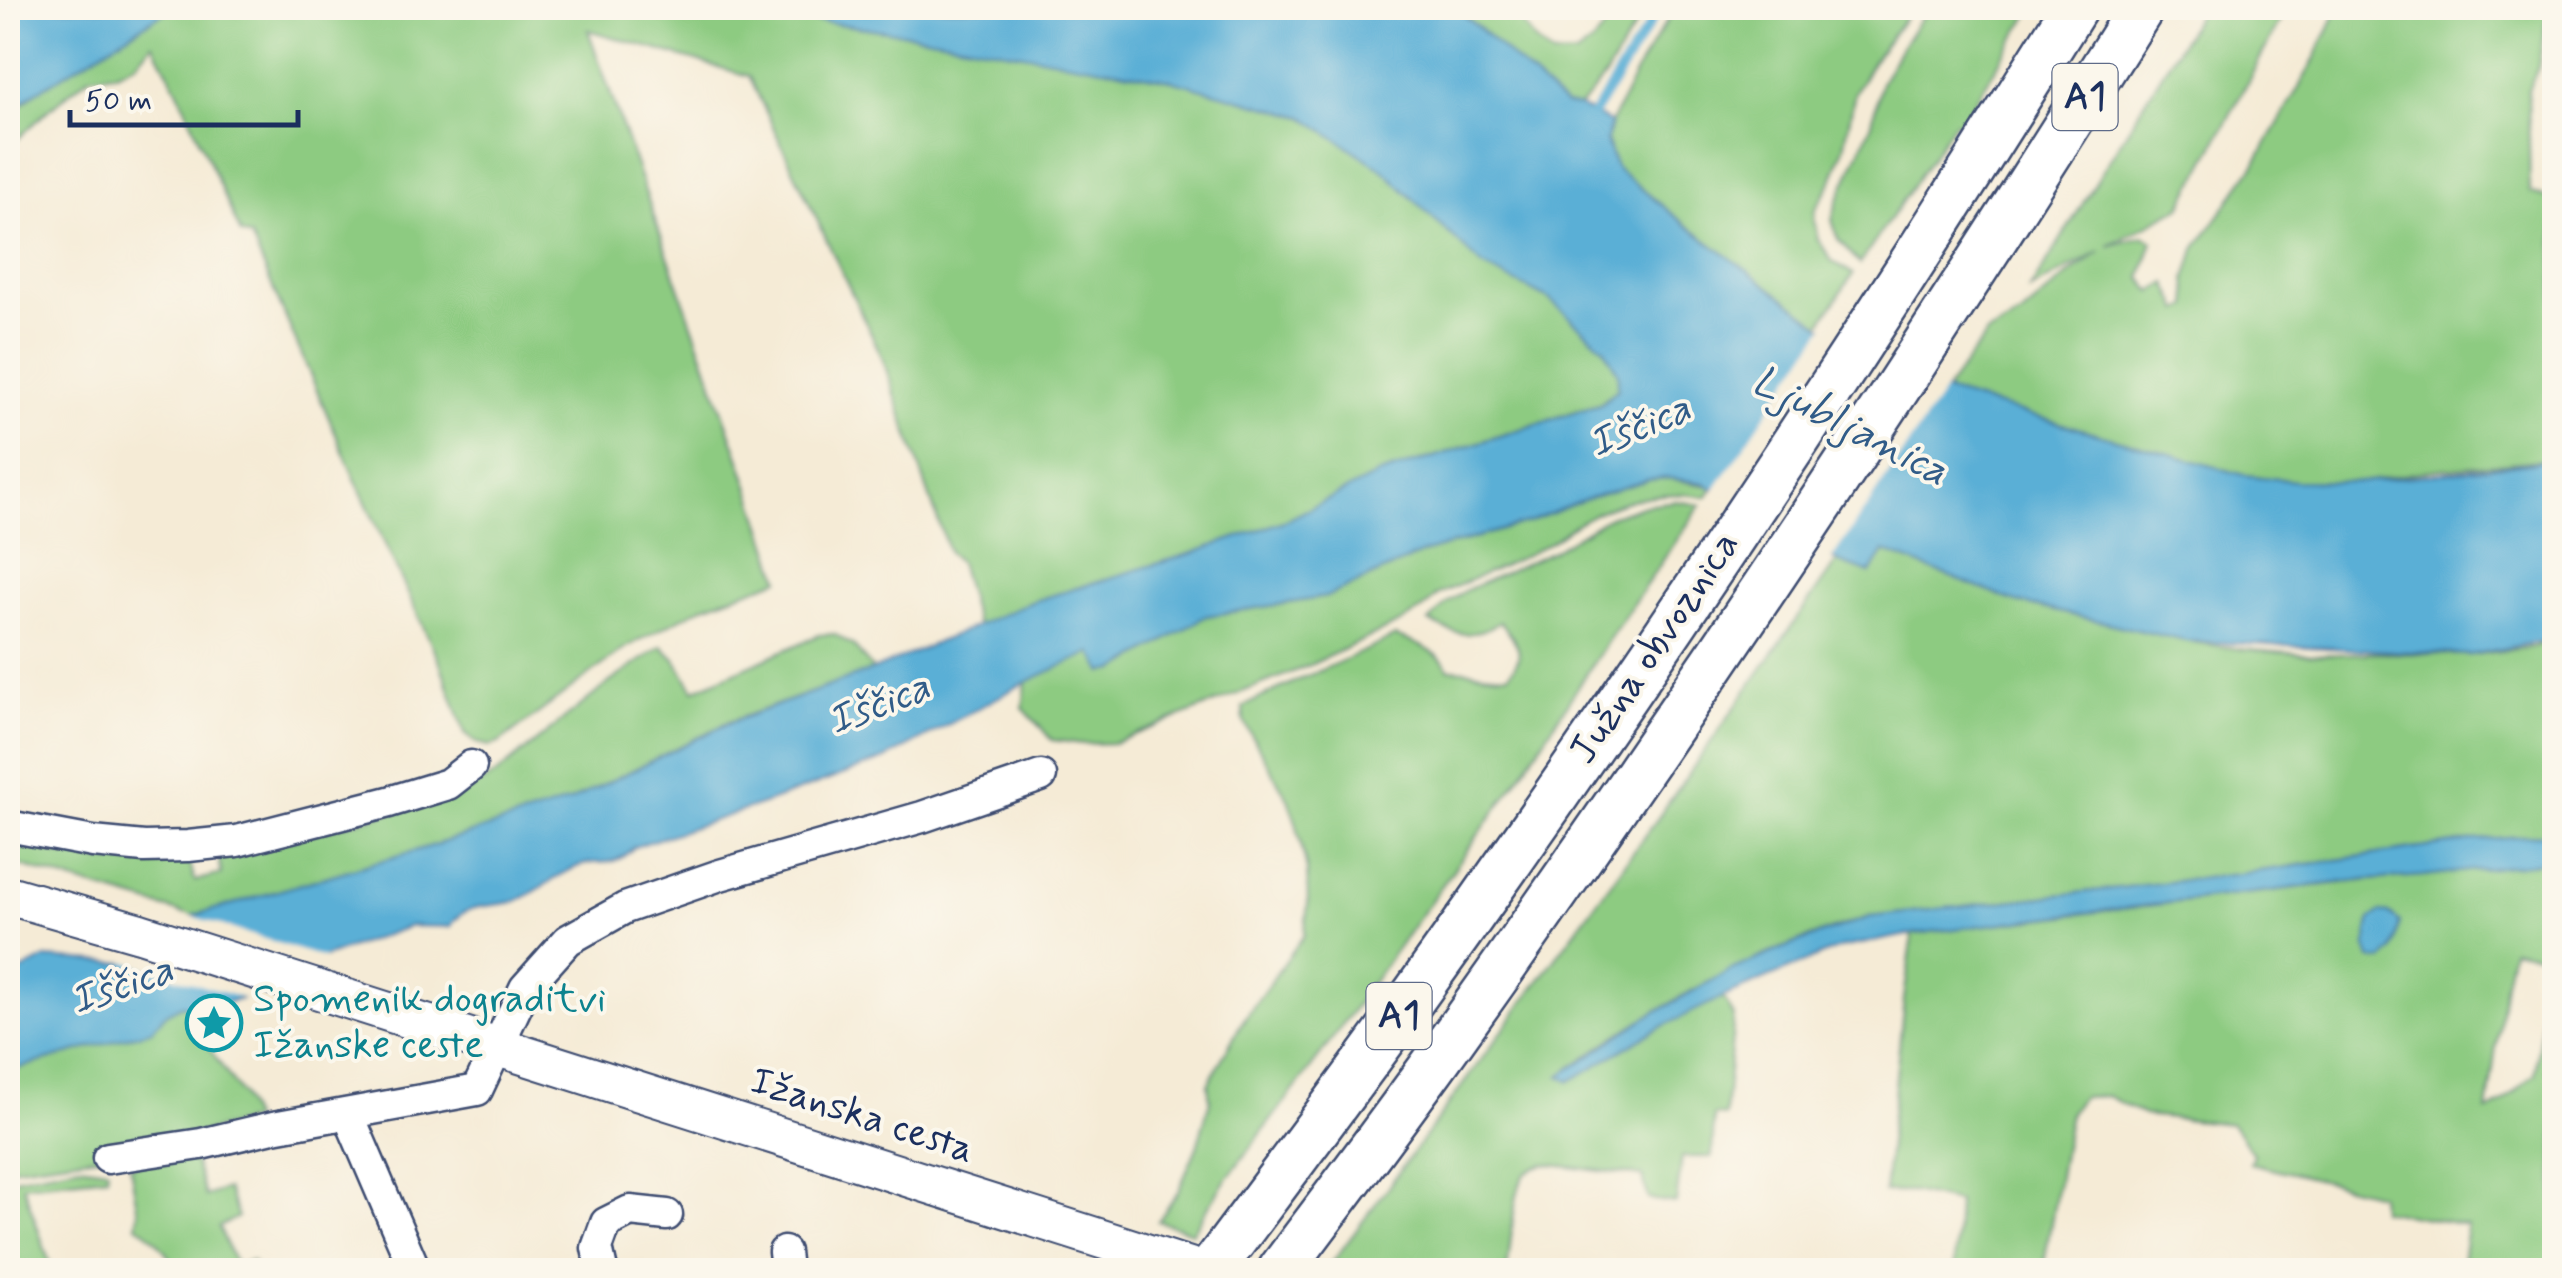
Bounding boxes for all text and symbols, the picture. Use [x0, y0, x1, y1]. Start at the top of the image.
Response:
road number: A1 [2052, 64, 2118, 130]
scale bar [70, 65, 298, 127]
text: 50 m [85, 82, 152, 121]
water label: Ljubljanica [1743, 354, 1957, 500]
water label: Iščica [1581, 382, 1699, 472]
street label: Južna obvoznica [1558, 522, 1752, 774]
water label: Iščica [820, 661, 938, 749]
water label: Iščica [63, 943, 181, 1029]
place label: Spomenik dograditvi Ižanske ceste [253, 974, 606, 1072]
road number: A1 [1366, 983, 1432, 1049]
place icon: Spomenik dograditvi Ižanske ceste [184, 993, 244, 1053]
street label: Ižanska cesta [744, 1055, 980, 1177]

